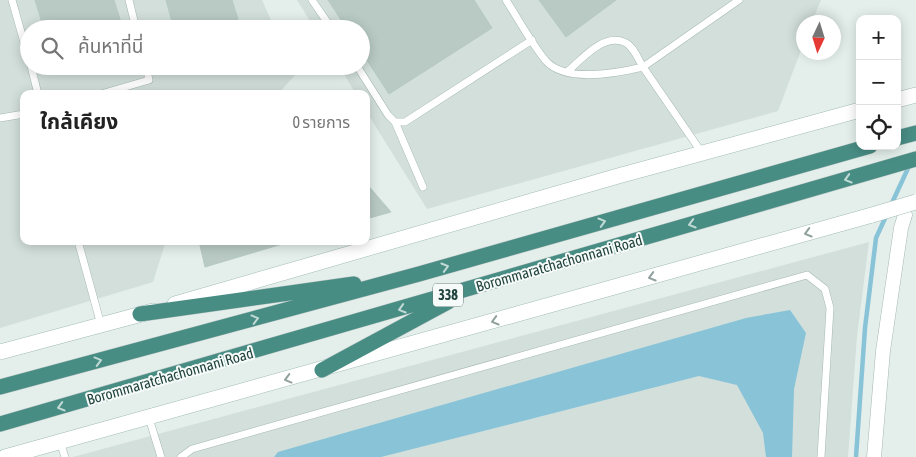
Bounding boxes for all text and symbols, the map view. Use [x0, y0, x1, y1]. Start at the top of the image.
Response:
north arrow [796, 15, 841, 60]
map controls [856, 15, 901, 150]
button: + [856, 15, 901, 60]
search box [20, 20, 370, 75]
icon: search [38, 34, 66, 62]
text: ค้นหาที่นี่ [78, 35, 143, 57]
button: − [856, 60, 901, 105]
button: locate [856, 105, 901, 150]
text: ใกล้เคียง [40, 109, 118, 133]
text: 0 รายการ [293, 113, 350, 131]
one-way arrow [845, 173, 853, 183]
one-way arrow [597, 218, 605, 228]
one-way arrow [689, 218, 697, 228]
one-way arrow [804, 227, 813, 237]
street label: Borommaratchachonnani Road [474, 231, 644, 295]
one-way arrow [441, 262, 450, 273]
one-way arrow [648, 271, 656, 281]
road number: 338 [433, 284, 463, 306]
one-way arrow [398, 303, 407, 313]
one-way arrow [250, 314, 258, 324]
one-way arrow [491, 315, 500, 326]
street label: Borommaratchachonnani Road [85, 344, 255, 408]
one-way arrow [93, 356, 102, 367]
one-way arrow [284, 373, 293, 384]
one-way arrow [57, 402, 65, 412]

